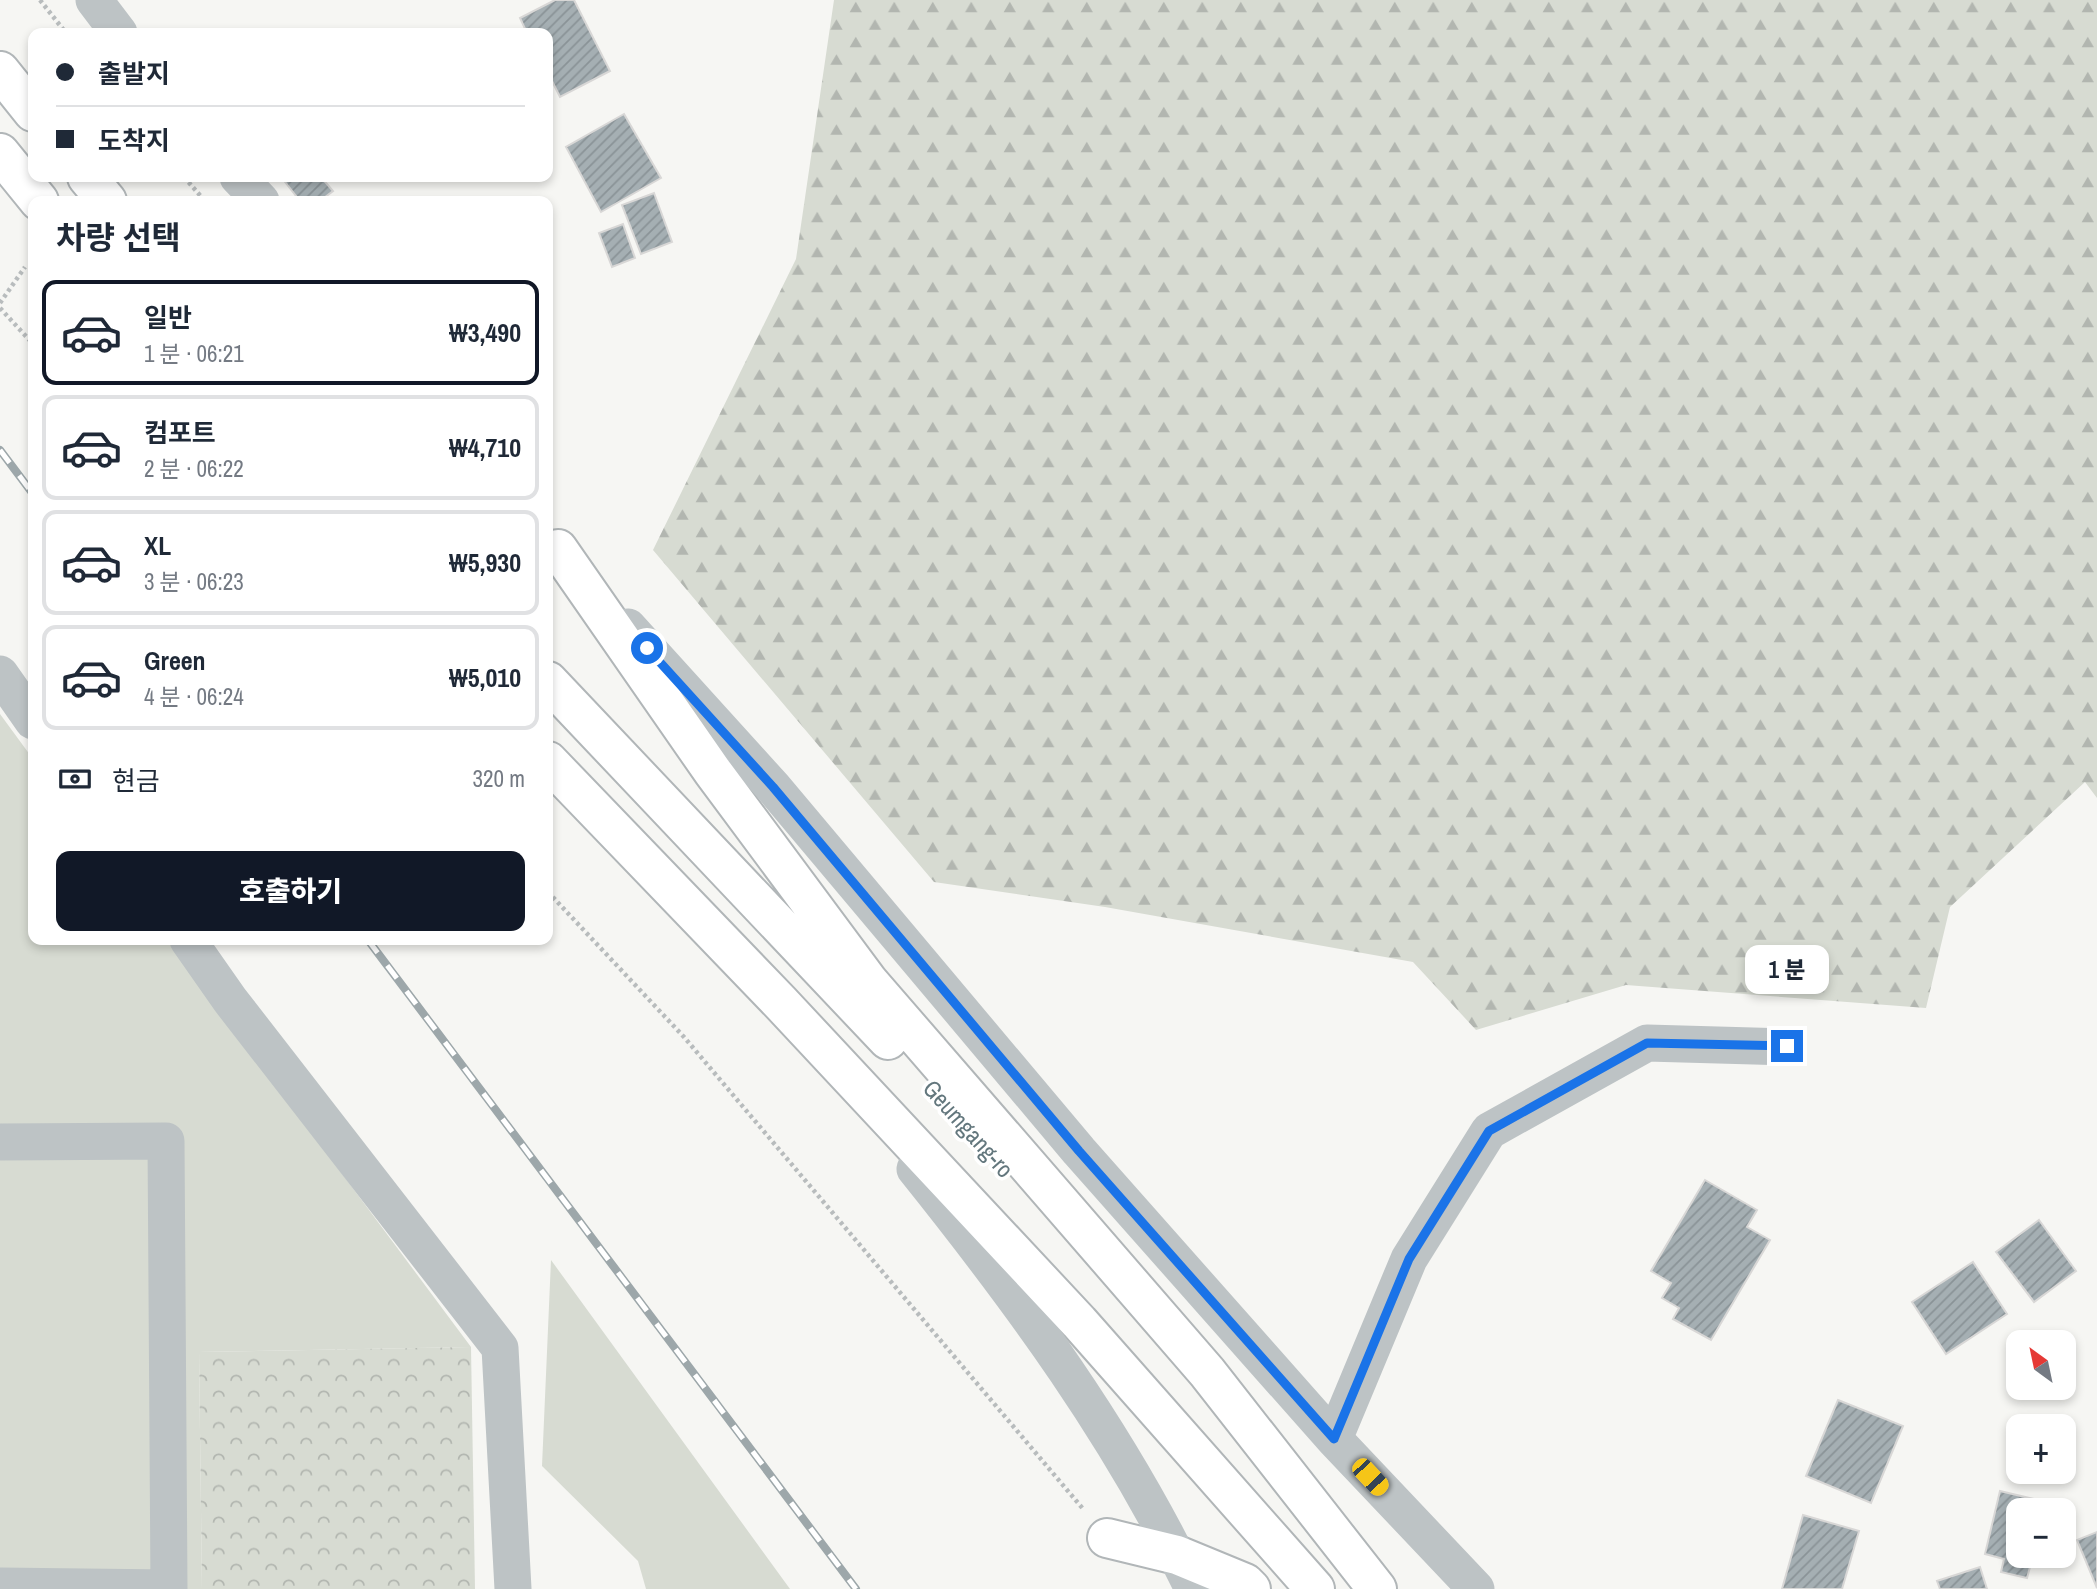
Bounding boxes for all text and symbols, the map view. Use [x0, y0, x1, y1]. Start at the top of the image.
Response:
text: 출발지 [98, 56, 170, 91]
text: 도착지 [98, 123, 170, 158]
text: 차량 선택 [56, 216, 181, 259]
text: 일반 [144, 300, 192, 335]
icon: car [60, 301, 123, 364]
text: ₩3,490 [449, 315, 521, 350]
text: 1 분 · 06:21 [144, 338, 244, 369]
text: 컴포트 [144, 415, 216, 450]
icon: car [60, 416, 123, 479]
text: ₩4,710 [449, 430, 521, 465]
text: 2 분 · 06:22 [144, 453, 244, 484]
text: XL [144, 528, 171, 563]
icon: car [60, 531, 123, 594]
text: ₩5,930 [449, 545, 521, 580]
text: 3 분 · 06:23 [144, 566, 244, 597]
route start [631, 632, 663, 664]
text: Green [144, 643, 206, 678]
icon: car [60, 646, 123, 709]
text: ₩5,010 [449, 660, 521, 695]
text: 4 분 · 06:24 [144, 681, 244, 712]
icon: cash [56, 760, 94, 798]
text: 현금 [112, 763, 160, 798]
text: 320 m [473, 763, 525, 794]
button: 호출하기 [56, 851, 525, 931]
callout: 1 분 [1745, 944, 1829, 993]
text: 1 분 [1769, 954, 1805, 985]
route end [1771, 1030, 1803, 1062]
street label: Geumgang-ro [916, 1073, 1021, 1184]
north arrow [2006, 1330, 2076, 1400]
map controls [2006, 1330, 2076, 1568]
button: + [2006, 1414, 2076, 1484]
car [1348, 1454, 1393, 1500]
button: − [2006, 1498, 2076, 1568]

